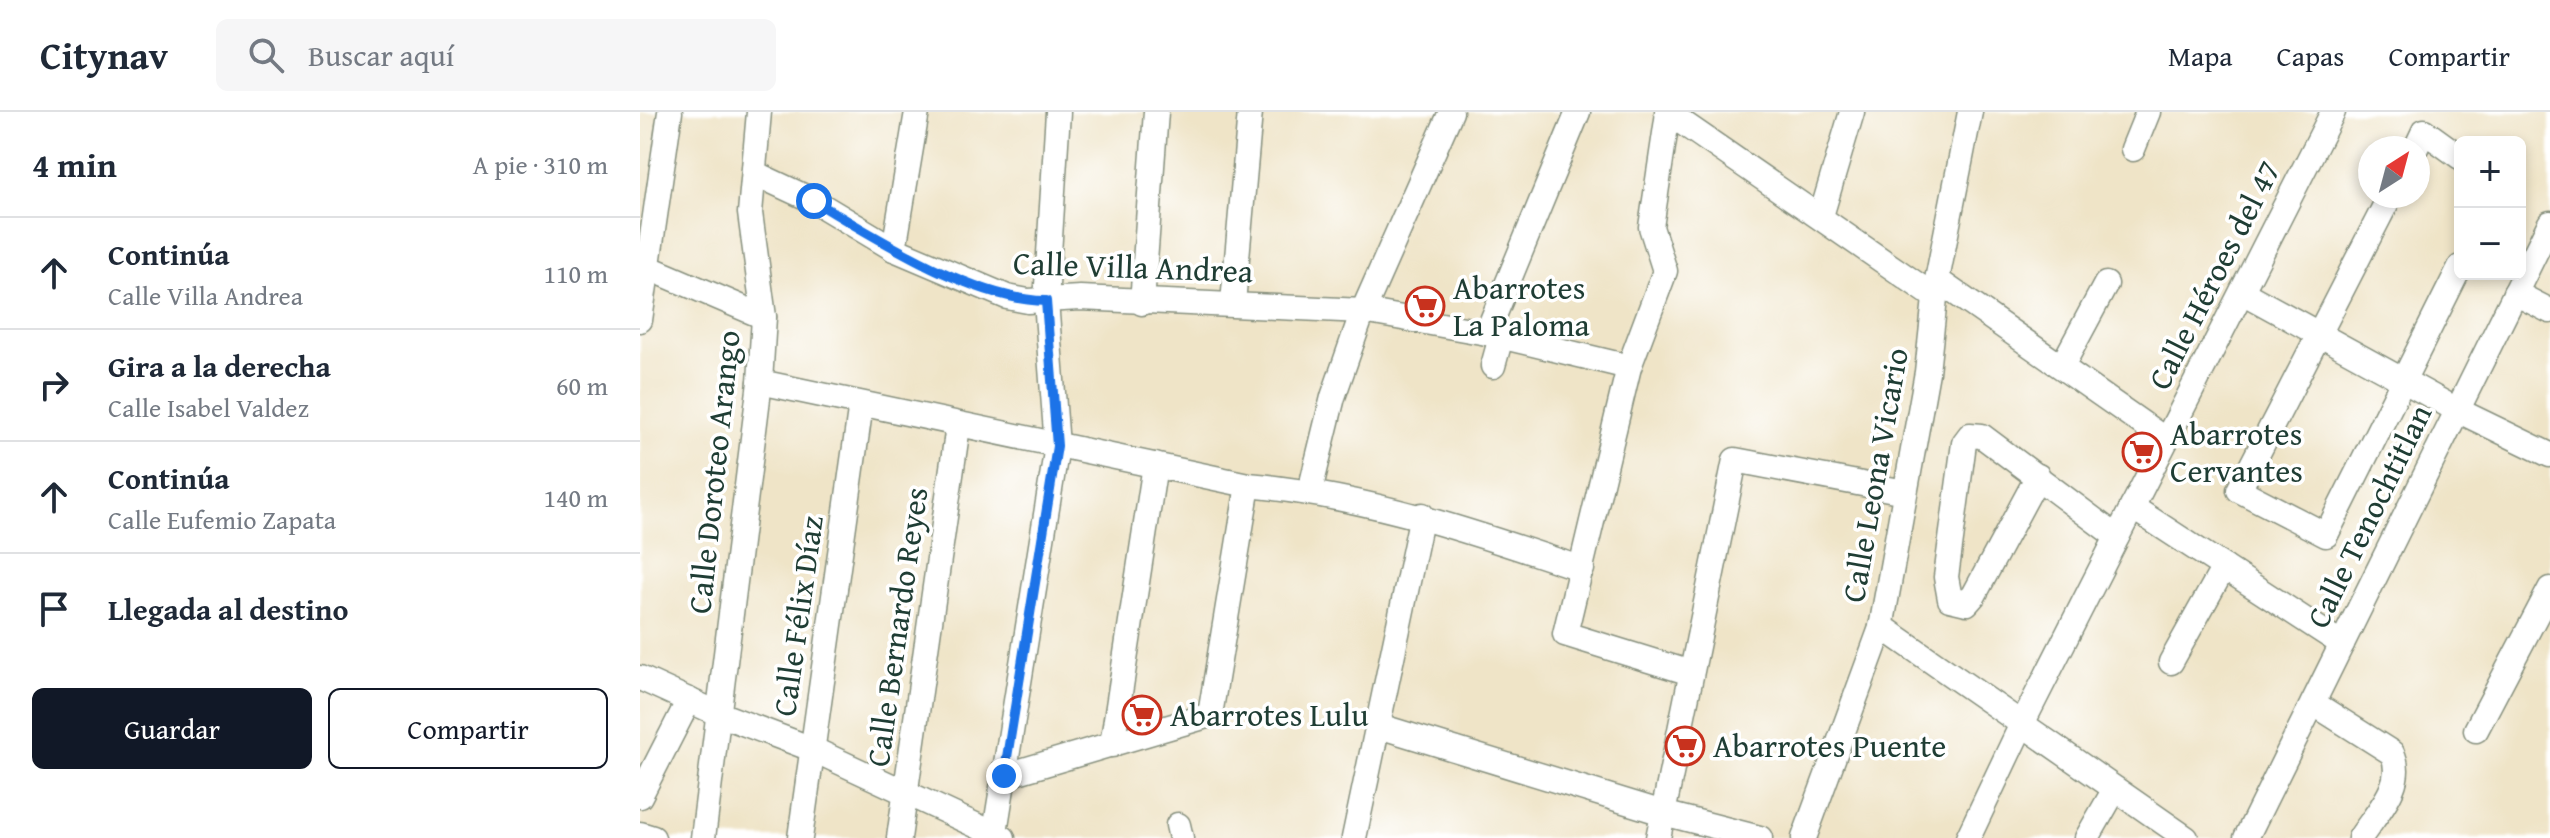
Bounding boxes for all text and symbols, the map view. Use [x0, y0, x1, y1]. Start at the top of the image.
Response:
search box [216, 19, 776, 91]
text: Citynav [40, 27, 168, 83]
icon: search [244, 33, 288, 77]
text: Buscar aquí [308, 33, 454, 77]
text: Mapa [2168, 35, 2233, 76]
text: Capas [2277, 35, 2344, 76]
text: Compartir [2388, 35, 2510, 76]
north arrow [2358, 136, 2430, 208]
map controls [2454, 136, 2526, 280]
button: + [2454, 136, 2526, 208]
text: 4 min [32, 140, 117, 189]
text: A pie · 310 m [473, 145, 608, 184]
street label: Calle Héroes del 47 [2136, 152, 2292, 397]
route start [796, 183, 832, 219]
button: − [2454, 208, 2526, 280]
text: Continúa [108, 232, 230, 276]
street label: Calle Villa Andrea [1012, 239, 1254, 294]
icon: ahead [32, 251, 76, 295]
text: 110 m [543, 254, 608, 293]
place label: Abarrotes La Paloma [1453, 264, 1590, 348]
text: Calle Villa Andrea [108, 276, 303, 315]
supermarket icon: Abarrotes La Paloma [1404, 285, 1446, 327]
street label: Calle Doroteo Arango [675, 328, 752, 616]
text: Gira a la derecha [108, 344, 331, 388]
street label: Calle Leona Vicario [1829, 344, 1920, 606]
icon: right [32, 363, 76, 407]
text: 60 m [556, 366, 608, 405]
text: Calle Isabel Valdez [108, 388, 309, 427]
street label: Calle Tenochtitlan [2294, 396, 2443, 636]
place label: Abarrotes Cervantes [2170, 410, 2303, 494]
supermarket icon: Abarrotes Cervantes [2121, 431, 2163, 473]
text: Continúa [108, 456, 230, 500]
icon: ahead [32, 475, 76, 519]
text: 140 m [543, 478, 608, 517]
street label: Calle Bernardo Reyes [854, 484, 939, 770]
text: Calle Eufemio Zapata [108, 500, 336, 539]
street label: Calle Félix Díaz [760, 513, 835, 719]
icon: arrive [32, 587, 76, 631]
text: Llegada al destino [108, 587, 349, 631]
button: Guardar [32, 688, 312, 769]
button: Compartir [328, 688, 608, 769]
place label: Abarrotes Lulu [1170, 691, 1369, 738]
supermarket icon: Abarrotes Lulu [1121, 694, 1163, 736]
place label: Abarrotes Puente [1713, 722, 1946, 769]
supermarket icon: Abarrotes Puente [1664, 725, 1706, 767]
route end [986, 758, 1022, 794]

